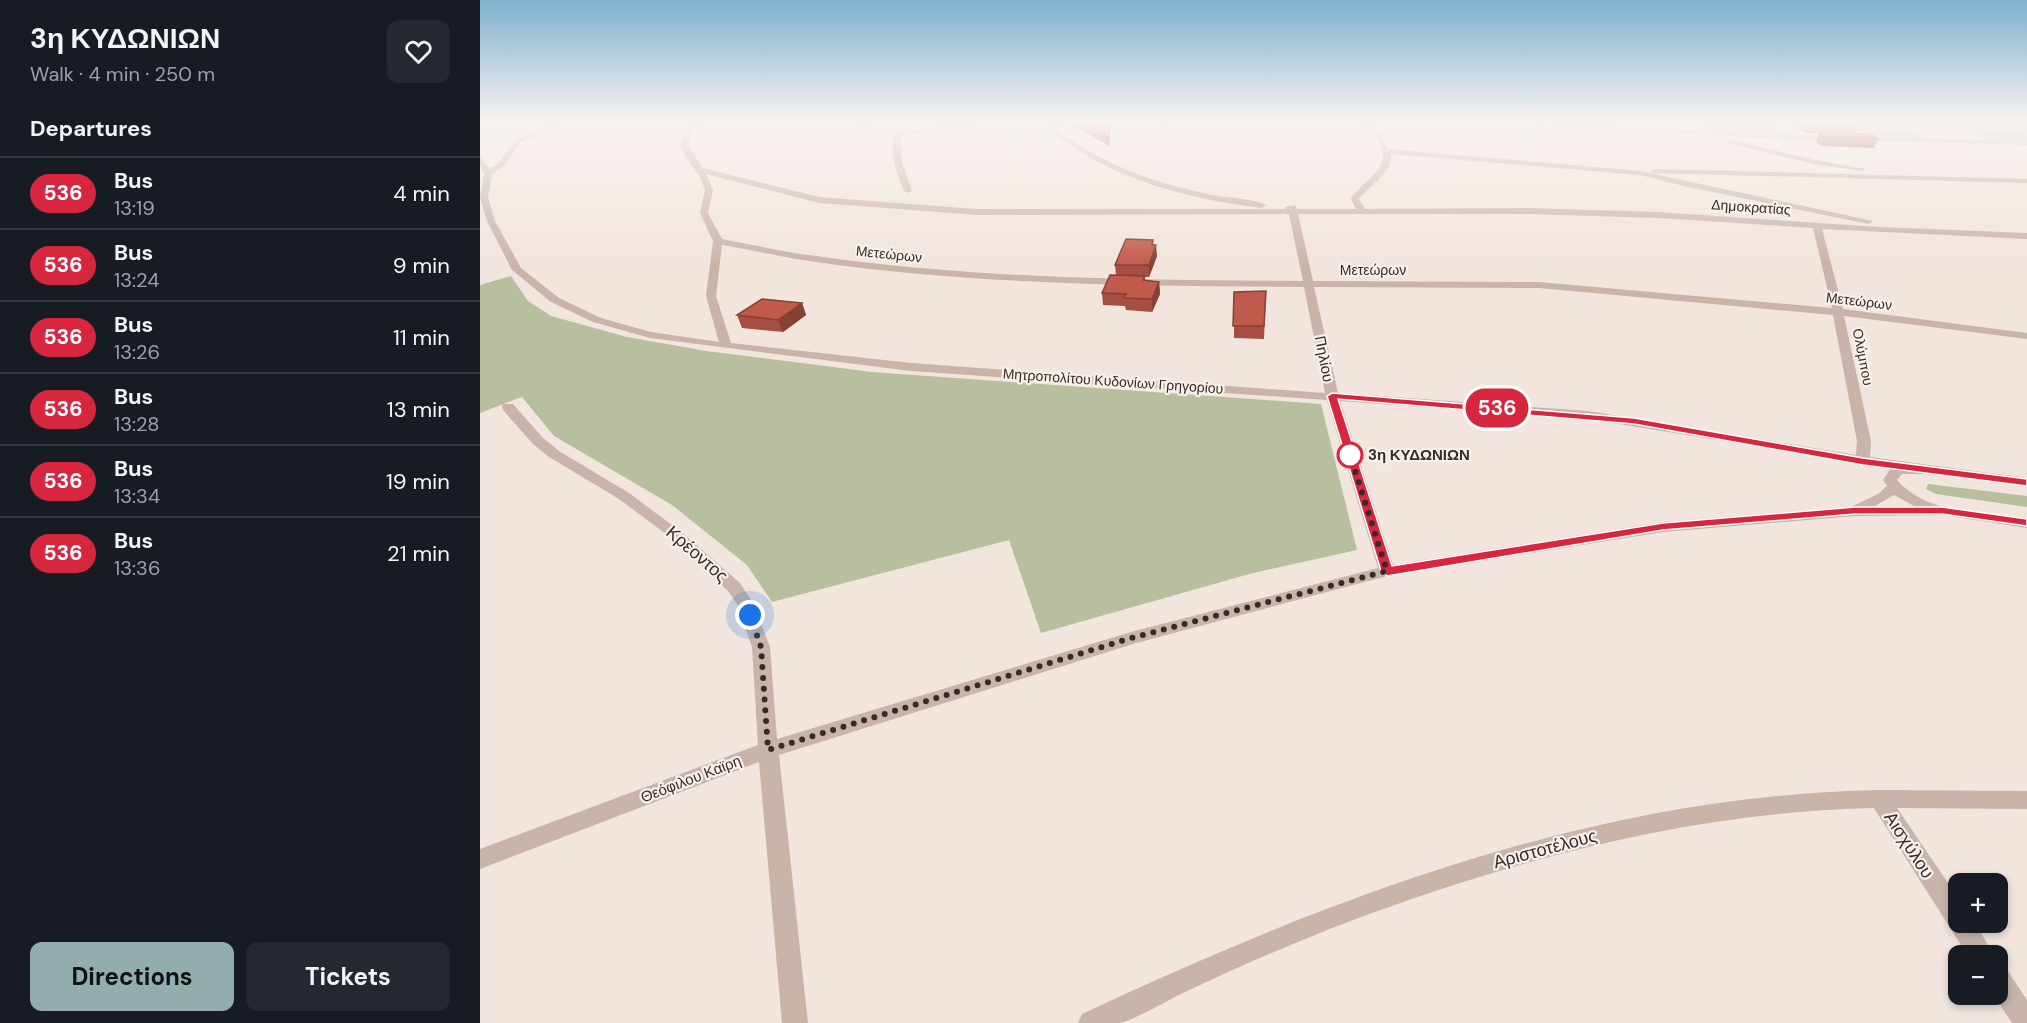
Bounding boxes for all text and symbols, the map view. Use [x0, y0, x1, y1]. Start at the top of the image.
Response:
text: 3η ΚΥΔΩΝΙΩΝ [30, 20, 220, 57]
button: heart [387, 20, 450, 83]
text: Walk · 4 min · 250 m [30, 61, 215, 87]
text: Departures [30, 114, 152, 143]
text: Bus [114, 166, 153, 195]
text: 536 [43, 179, 83, 207]
text: 4 min [393, 179, 450, 208]
text: 13:19 [114, 195, 155, 221]
street label: Δημοκρατίας [1711, 195, 1792, 219]
text: Bus [114, 238, 153, 267]
street label: Μετεώρων [855, 242, 923, 266]
text: 536 [43, 251, 83, 279]
text: 9 min [393, 251, 450, 280]
street label: Μετεώρων [1340, 261, 1406, 279]
text: 13:24 [114, 267, 159, 293]
street label: Μετεώρων [1825, 288, 1893, 314]
text: Bus [114, 310, 153, 339]
text: 536 [43, 323, 83, 351]
text: 11 min [393, 323, 450, 352]
street label: Ολύμπου [1849, 327, 1877, 387]
street label: Πηλίου [1310, 334, 1338, 384]
text: 13:26 [114, 339, 160, 365]
street label: Μητροπολίτου Κυδονίων Γρηγορίου [1002, 364, 1224, 398]
text: Bus [114, 382, 153, 411]
line badge: 536 [1462, 388, 1532, 428]
text: 536 [1477, 394, 1517, 422]
text: 536 [43, 395, 83, 423]
text: 13 min [387, 395, 450, 424]
text: 13:28 [114, 411, 159, 437]
marker: 3η ΚΥΔΩΝΙΩΝ [1337, 442, 1363, 468]
place label: 3η ΚΥΔΩΝΙΩΝ [1368, 445, 1470, 465]
text: Bus [114, 454, 153, 483]
text: 536 [43, 467, 83, 495]
text: 19 min [386, 467, 450, 496]
text: 13:34 [114, 483, 160, 509]
street label: Κρέοντος [661, 520, 733, 588]
text: Bus [114, 526, 153, 555]
text: 536 [43, 539, 83, 567]
text: 21 min [387, 539, 450, 568]
text: 13:36 [114, 555, 160, 581]
your location [735, 600, 765, 630]
street label: Θεόφιλου Καϊρη [638, 751, 744, 807]
street label: Αισχύλου [1879, 807, 1939, 883]
street label: Αριστοτέλους [1491, 824, 1600, 874]
map controls [1948, 873, 2008, 1005]
button: + [1948, 873, 2008, 933]
button: Directions [30, 942, 234, 1011]
button: Tickets [246, 942, 450, 1011]
button: − [1948, 945, 2008, 1005]

